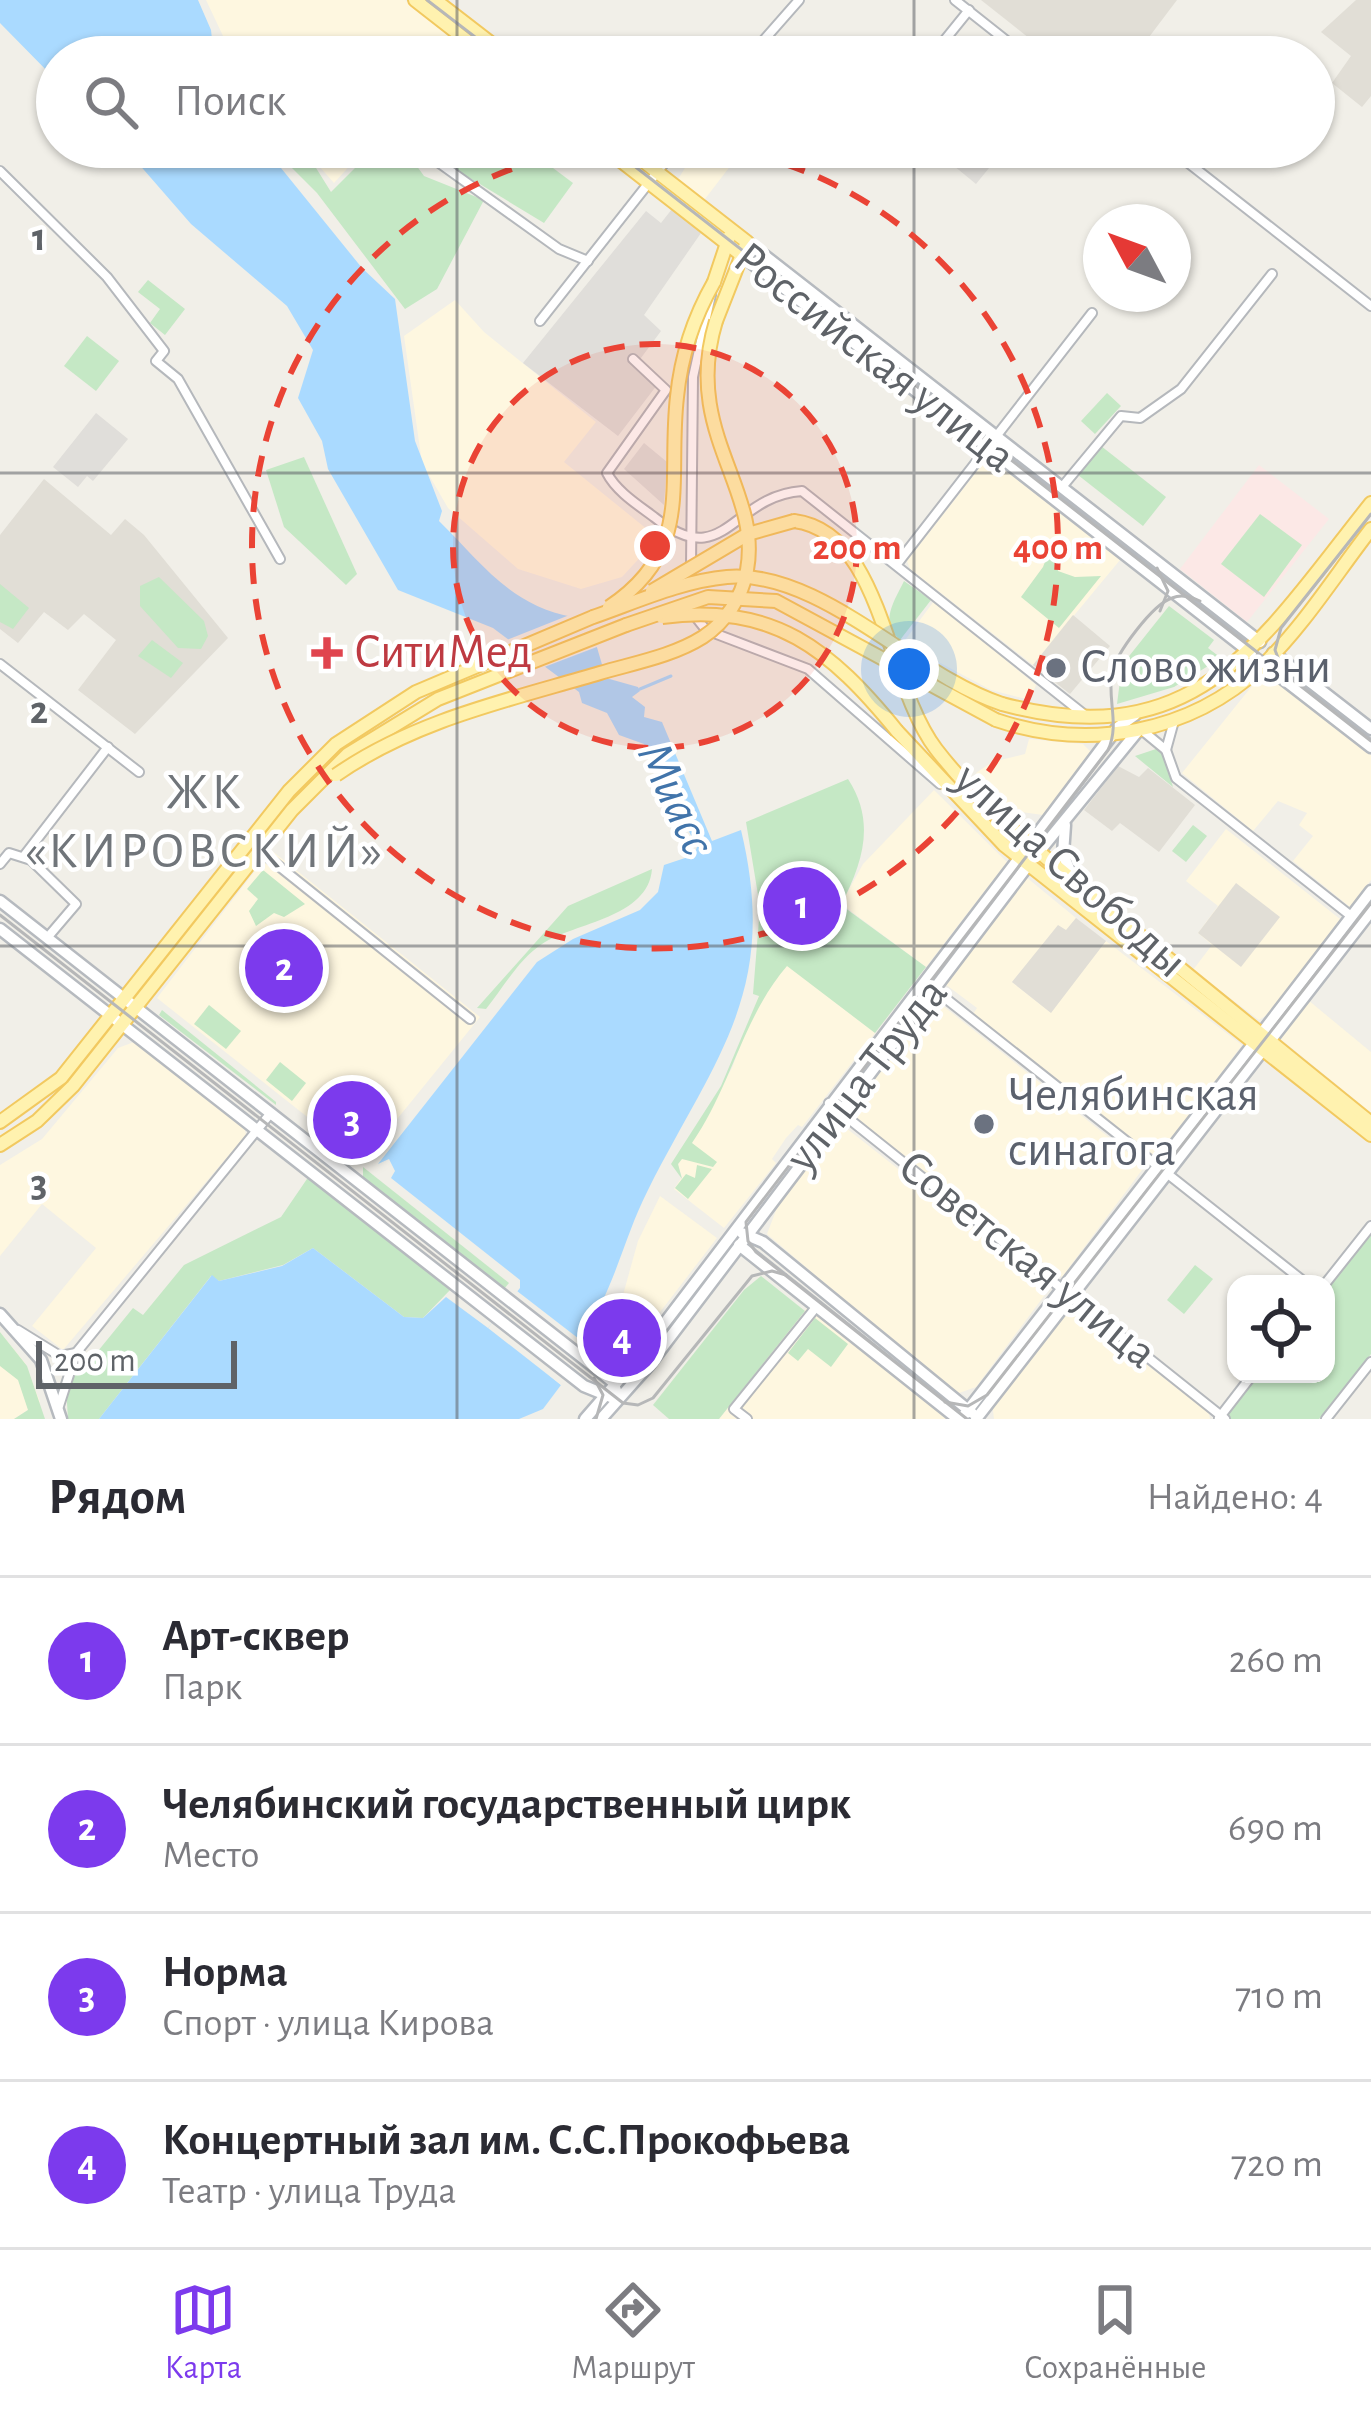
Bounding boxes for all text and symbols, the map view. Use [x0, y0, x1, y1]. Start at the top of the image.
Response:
search box [36, 36, 1335, 168]
icon: search [78, 69, 144, 135]
text: Поиск [174, 79, 286, 124]
north arrow [1083, 204, 1191, 312]
text: 1 [32, 219, 46, 258]
street label: Российская улица [725, 234, 1023, 482]
centre of rings [634, 525, 676, 567]
text: 200 m [813, 530, 901, 566]
text: 400 m [1013, 530, 1103, 566]
place label: СитиМед [354, 629, 532, 677]
marker: СитиМед [311, 637, 343, 669]
your location [879, 639, 939, 699]
place label: Слово жизни [1080, 644, 1331, 692]
marker: Слово жизни [1043, 655, 1069, 681]
text: 2 [30, 692, 48, 731]
water label: Миасс [628, 735, 724, 864]
street label: улица Свободы [944, 754, 1195, 987]
district label: ЖК «КИРОВСКИЙ» [25, 767, 385, 877]
pin: 1 [763, 861, 841, 951]
pin: 2 [245, 923, 323, 1013]
street label: улица Труда [776, 969, 957, 1182]
place label: Челябинская синагога [1008, 1072, 1259, 1175]
pin: 3 [313, 1075, 391, 1165]
marker: Челябинская синагога [971, 1111, 997, 1137]
street label: Советская улица [889, 1142, 1165, 1378]
text: 3 [31, 1165, 47, 1204]
map controls [1227, 1275, 1335, 1383]
button: locate [1227, 1275, 1335, 1383]
pin: 4 [583, 1293, 661, 1383]
scale bar [36, 1335, 237, 1388]
text: 200 m [54, 1345, 136, 1378]
text: Рядом [48, 1472, 187, 1523]
text: Найдено: 4 [1147, 1478, 1323, 1517]
text: Арт-сквер [162, 1614, 349, 1659]
text: 1 [80, 1641, 94, 1680]
text: 260 m [1229, 1641, 1323, 1680]
text: Парк [162, 1668, 242, 1707]
text: Челябинский государственный цирк [162, 1782, 851, 1827]
text: 2 [78, 1809, 96, 1848]
text: 690 m [1228, 1809, 1323, 1848]
text: Место [162, 1836, 259, 1875]
text: Норма [162, 1950, 288, 1995]
text: 3 [79, 1977, 95, 2016]
text: 710 m [1235, 1977, 1323, 2016]
text: Спорт · улица Кирова [162, 2004, 494, 2043]
text: Концертный зал им. С.С.Прокофьева [162, 2118, 850, 2163]
text: 4 [77, 2145, 97, 2184]
text: 720 m [1231, 2145, 1323, 2184]
text: Театр · улица Труда [162, 2172, 456, 2211]
tab: Карта [165, 2277, 242, 2389]
tab: Маршрут [571, 2277, 695, 2389]
tab: Сохранённые [1024, 2277, 1206, 2389]

